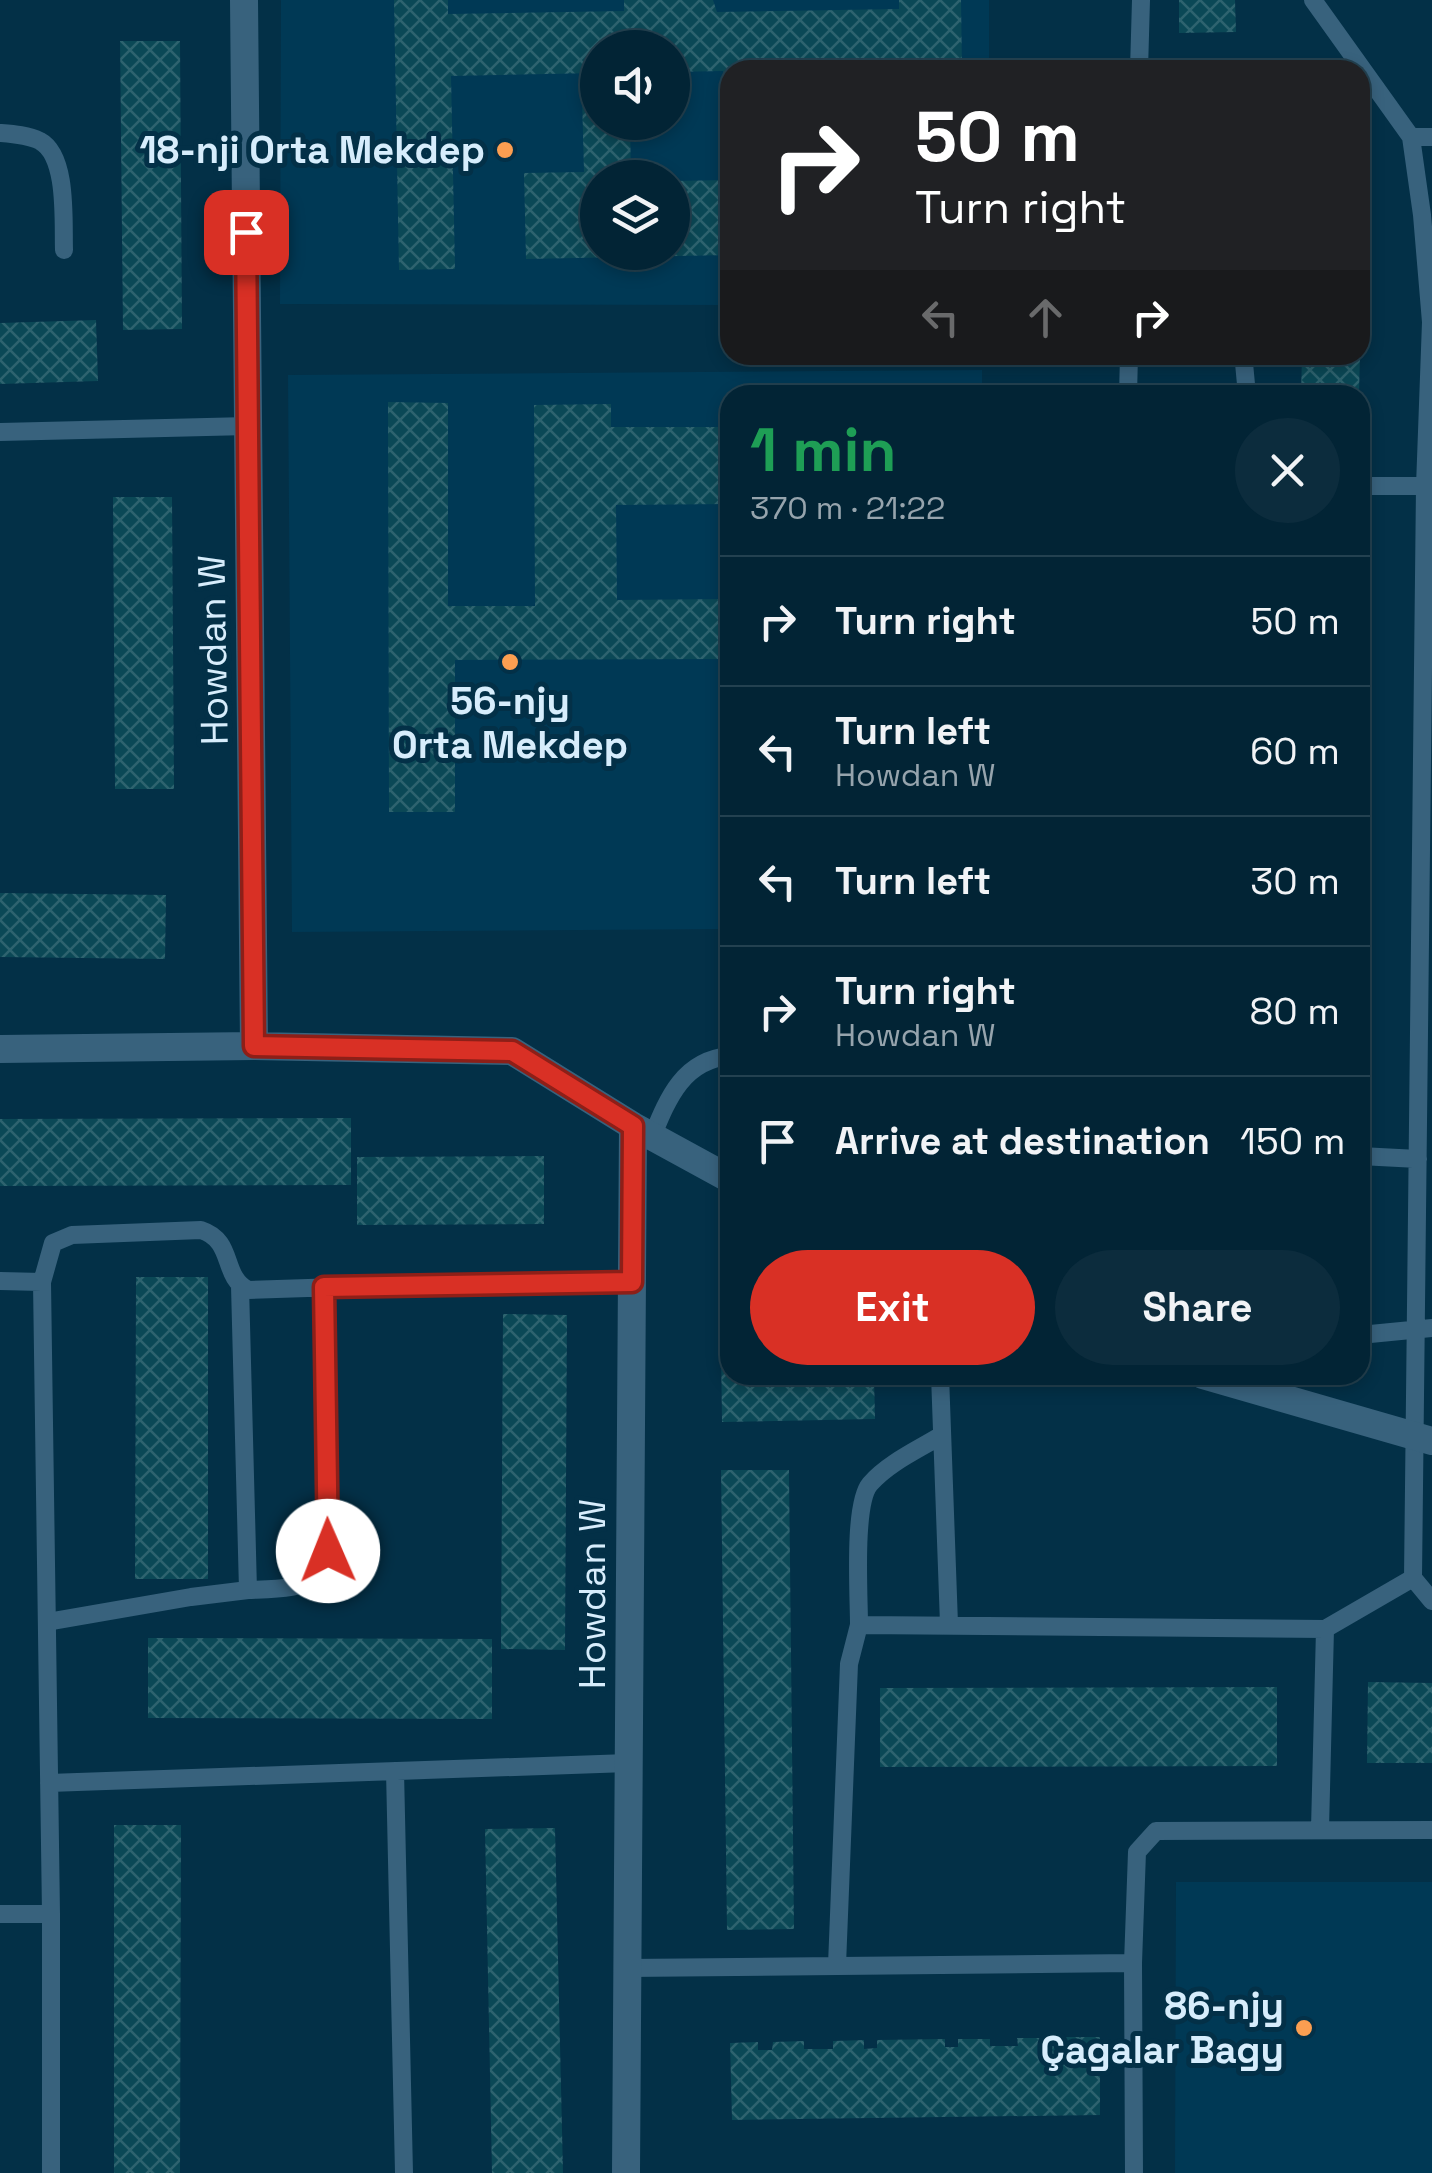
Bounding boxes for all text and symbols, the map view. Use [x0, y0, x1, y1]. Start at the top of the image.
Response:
map controls [580, 30, 690, 270]
button: sound [580, 30, 690, 140]
text: 50 m [915, 92, 1080, 181]
icon: right [750, 100, 880, 230]
place label: 18-nji Orta Mekdep [139, 126, 485, 174]
marker: 18-nji Orta Mekdep [494, 139, 516, 161]
button: layers [580, 160, 690, 270]
text: Turn right [915, 179, 1126, 236]
pin [204, 190, 289, 275]
icon: arrive [219, 205, 274, 260]
icon: left [913, 290, 968, 345]
icon: ahead [1018, 290, 1073, 345]
icon: right [1123, 290, 1178, 345]
text: 1 min [750, 412, 897, 489]
button: close [1235, 418, 1340, 523]
text: 370 m · 21:22 [750, 488, 945, 528]
street label: Howdan W [187, 554, 239, 746]
icon: right [750, 594, 805, 649]
text: Turn right [835, 597, 1016, 645]
text: 50 m [1250, 597, 1340, 645]
marker: 56-njy Orta Mekdep [499, 651, 521, 673]
place label: 56-njy Orta Mekdep [392, 677, 628, 769]
text: Turn left [835, 707, 991, 755]
icon: left [750, 724, 805, 779]
text: 60 m [1250, 727, 1340, 775]
text: Howdan W [835, 755, 995, 795]
icon: left [750, 854, 805, 909]
text: Turn left [835, 857, 991, 905]
text: 30 m [1250, 857, 1340, 905]
text: Turn right [835, 967, 1016, 1015]
icon: right [750, 984, 805, 1039]
text: 80 m [1250, 987, 1340, 1035]
text: Howdan W [835, 1015, 995, 1055]
icon: arrive [750, 1114, 805, 1169]
text: Arrive at destination [835, 1117, 1210, 1165]
text: 150 m [1240, 1117, 1345, 1165]
button: Exit [750, 1250, 1035, 1365]
button: Share [1055, 1250, 1340, 1365]
position arrow [276, 1499, 380, 1603]
street label: Howdan W [568, 1499, 616, 1689]
place label: 86-njy Çagalar Bagy [1040, 1982, 1284, 2074]
marker: 86-njy Çagalar Bagy [1293, 2017, 1315, 2039]

